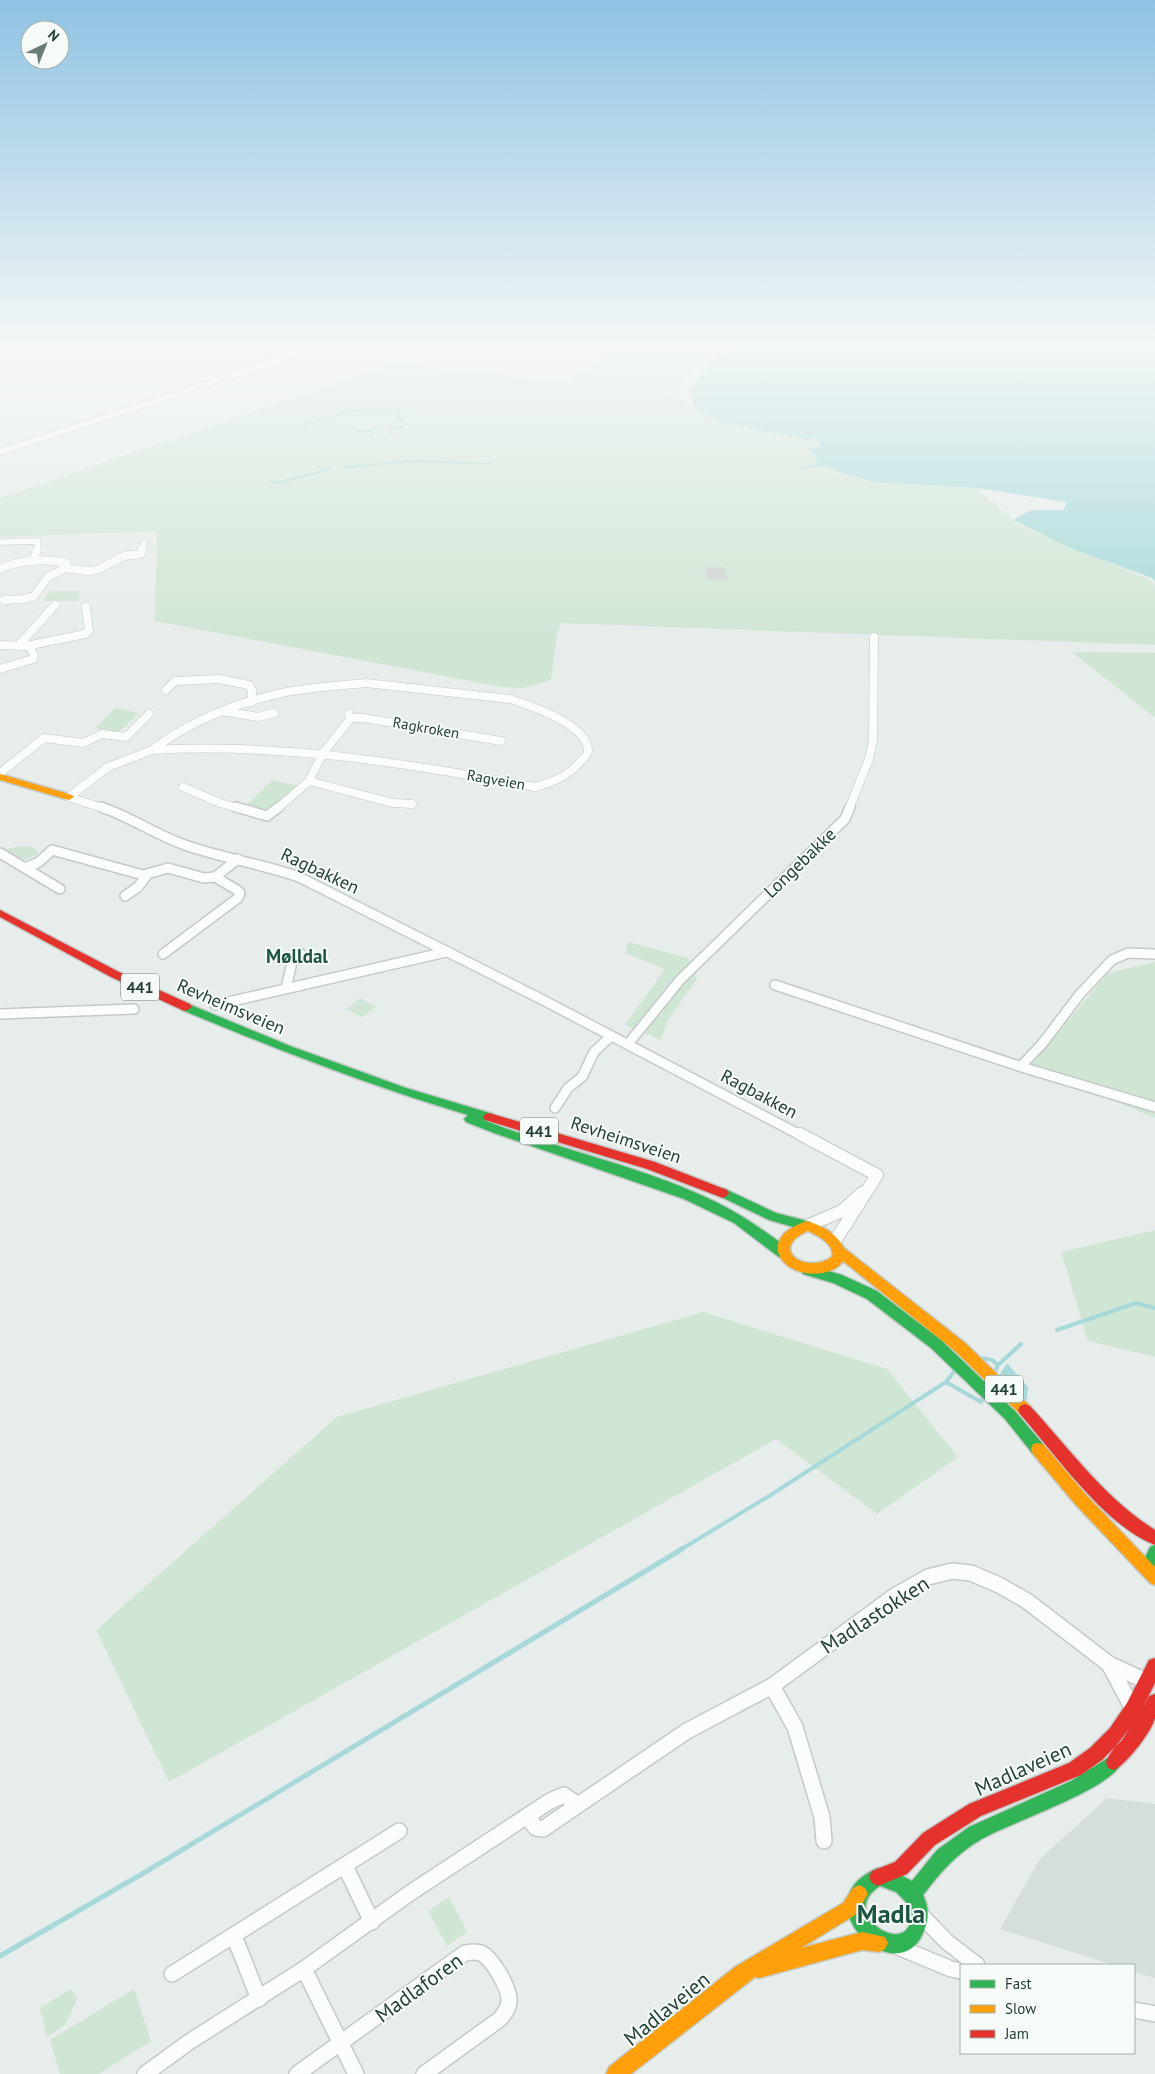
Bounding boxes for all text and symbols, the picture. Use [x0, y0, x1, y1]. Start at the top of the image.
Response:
north arrow [20, 20, 70, 70]
text: N [44, 26, 63, 45]
street label: Ragkroken [391, 712, 461, 743]
street label: Ragveien [465, 765, 527, 794]
street label: Longebakke [759, 823, 841, 903]
street label: Ragbakken [277, 842, 363, 899]
district label: Mølldal [266, 944, 328, 968]
road number: 441 [121, 974, 159, 1000]
street label: Revheimsveien [174, 974, 288, 1040]
street label: Ragbakken [717, 1064, 802, 1123]
street label: Revheimsveien [568, 1111, 684, 1168]
road number: 441 [520, 1118, 558, 1144]
road number: 441 [985, 1376, 1023, 1402]
street label: Madlastokken [815, 1570, 934, 1660]
street label: Madlaveien [970, 1735, 1075, 1802]
district label: Madla [857, 1897, 925, 1930]
street label: Madlaforen [370, 1947, 468, 2028]
legend [960, 1964, 1135, 2054]
street label: Madlaveien [618, 1966, 715, 2052]
text: Fast [1005, 1974, 1032, 1993]
text: Slow [1005, 1999, 1036, 2018]
text: Jam [1004, 2024, 1029, 2043]

